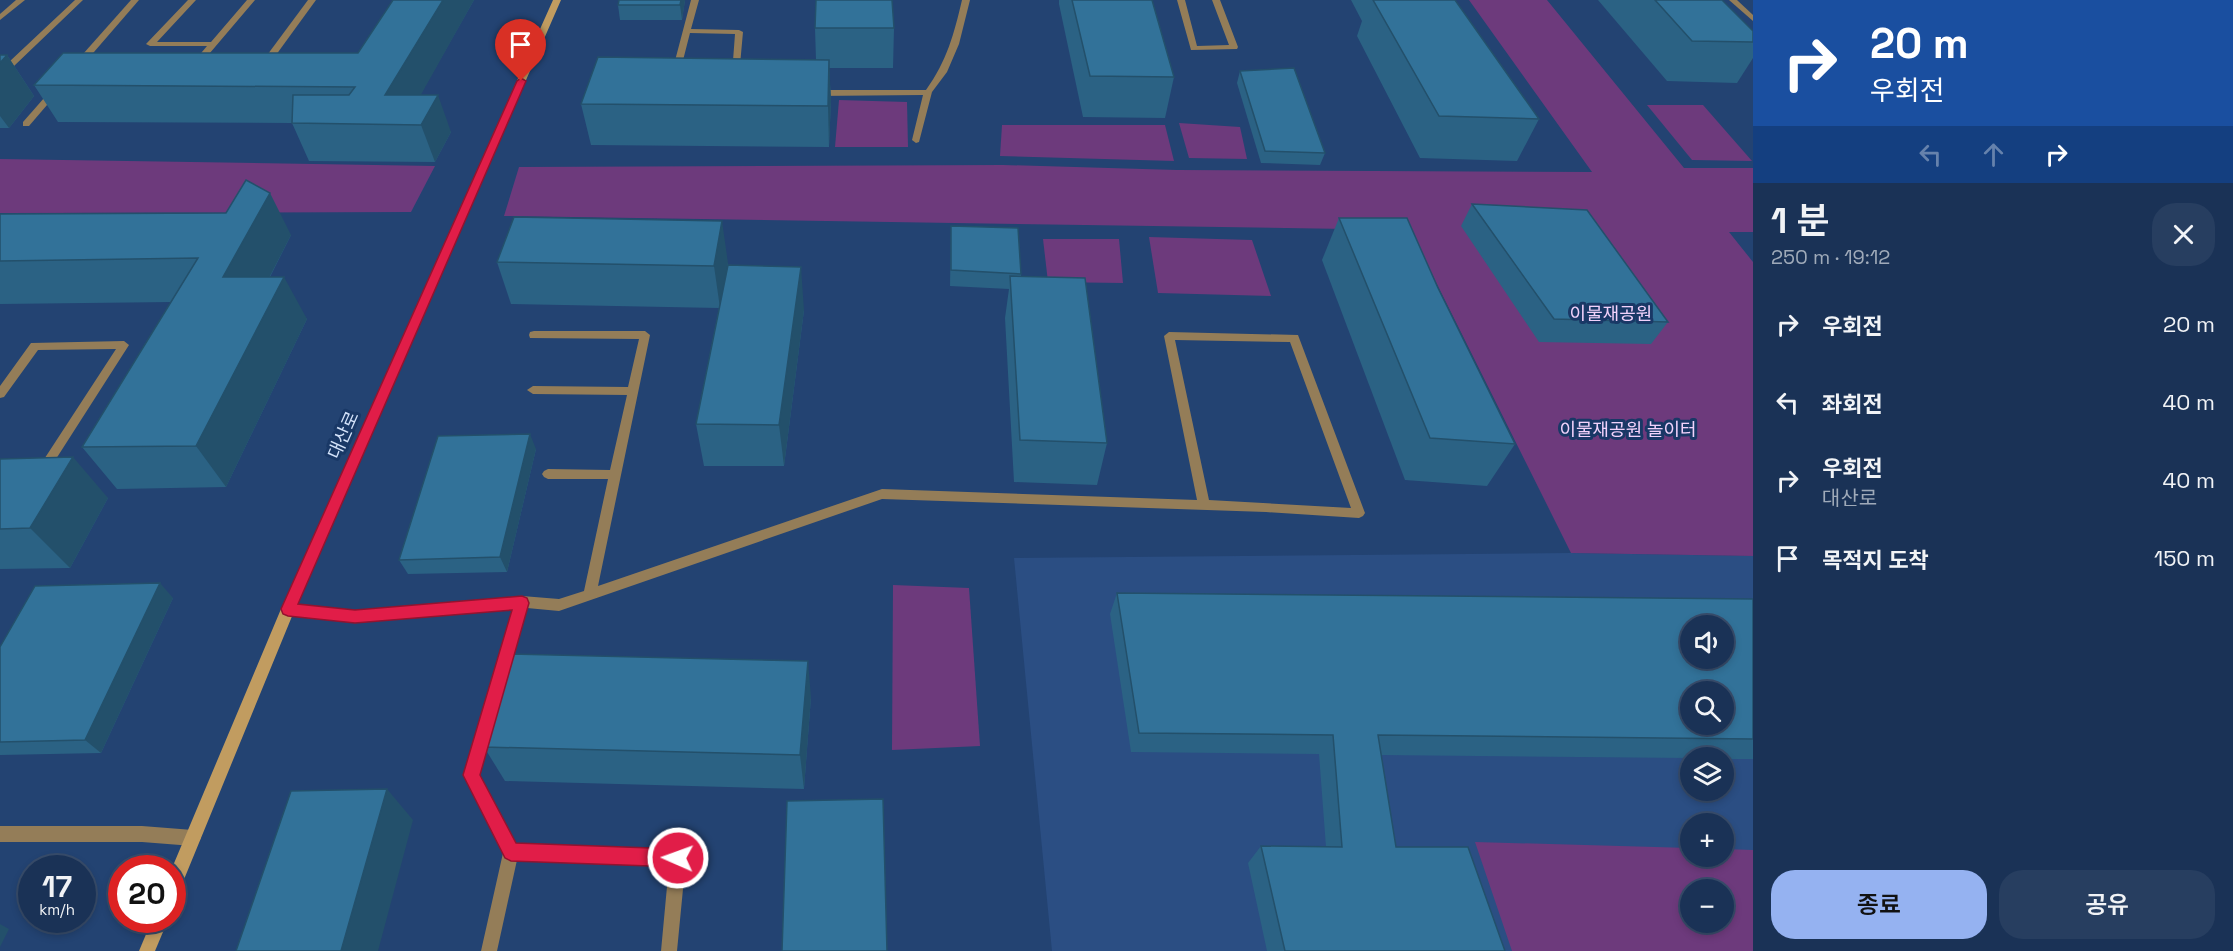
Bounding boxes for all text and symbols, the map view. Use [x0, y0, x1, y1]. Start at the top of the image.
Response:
text: 20 m [1870, 17, 1969, 70]
pin [495, 19, 546, 81]
icon: right [1771, 24, 1849, 102]
icon: arrive [504, 28, 537, 61]
text: 우회전 [1870, 73, 1945, 108]
icon: left [1914, 138, 1947, 171]
icon: ahead [1977, 138, 2010, 171]
icon: right [2040, 138, 2073, 171]
text: 1 분 [1771, 198, 1830, 244]
button: close [2152, 203, 2215, 266]
text: 250 m · 19:12 [1771, 244, 1890, 270]
park label: 이물재공원 [1570, 302, 1652, 325]
icon: right [1771, 308, 1804, 341]
text: 20 m [2163, 310, 2215, 338]
text: 우회전 [1822, 312, 1883, 340]
icon: left [1771, 386, 1804, 419]
text: 40 m [2163, 388, 2215, 416]
text: 좌회전 [1822, 390, 1883, 418]
street label: 대산로 [322, 408, 364, 462]
park label: 이물재공원 놀이터 [1559, 418, 1697, 441]
text: 우회전 [1822, 454, 1883, 482]
icon: right [1771, 464, 1804, 497]
text: 40 m [2163, 466, 2215, 494]
text: 대산로 [1822, 485, 1877, 511]
icon: arrive [1771, 542, 1804, 575]
text: 150 m [2154, 544, 2215, 572]
text: 목적지 도착 [1822, 546, 1929, 574]
map controls [1680, 615, 1734, 933]
button: sound [1680, 615, 1734, 669]
button: search [1680, 681, 1734, 735]
button: layers [1680, 747, 1734, 801]
button: + [1680, 813, 1734, 867]
position arrow [646, 826, 710, 890]
speed limit sign: 20 [108, 855, 186, 933]
text: 17 [42, 867, 72, 906]
button: 종료 [1771, 870, 1987, 939]
button: 공유 [1999, 870, 2215, 939]
button: − [1680, 879, 1734, 933]
text: km/h [39, 900, 75, 919]

